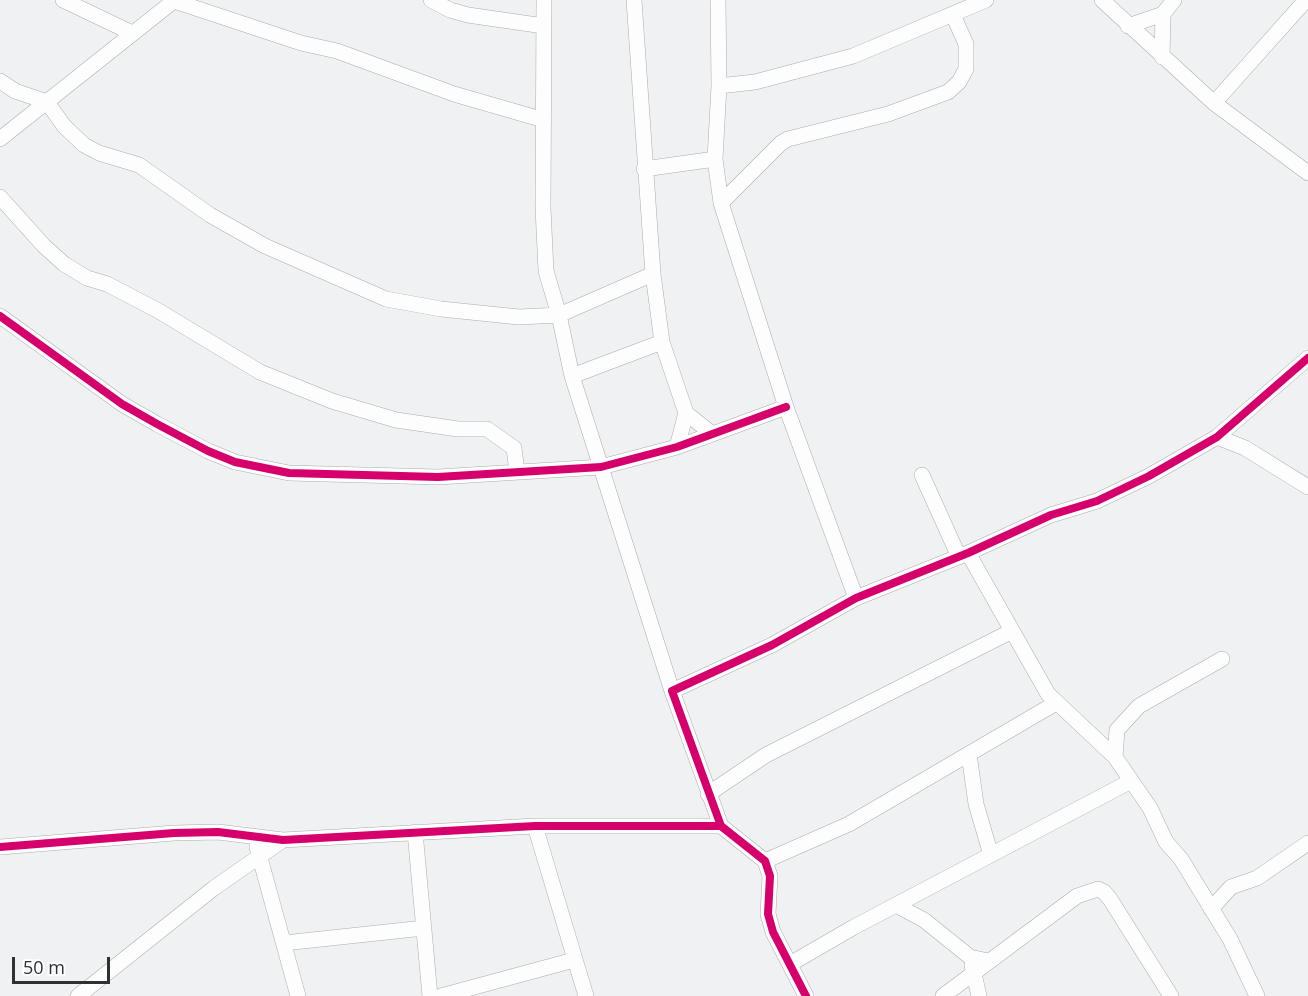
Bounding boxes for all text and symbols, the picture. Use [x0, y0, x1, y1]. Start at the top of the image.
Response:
scale bar [15, 945, 112, 983]
text: 50 m [23, 955, 65, 979]

